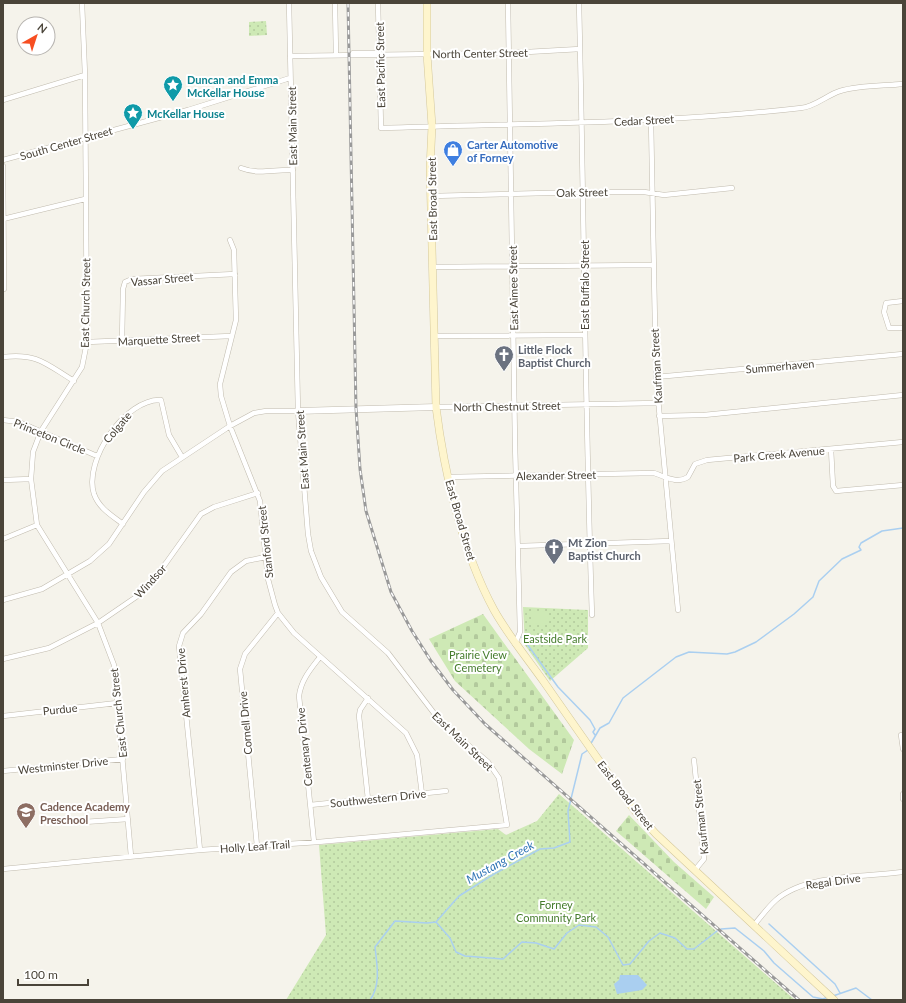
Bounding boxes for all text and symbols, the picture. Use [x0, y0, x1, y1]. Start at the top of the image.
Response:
north arrow [16, 16, 56, 56]
text: N [35, 20, 50, 36]
street label: East Pacific Street [373, 22, 387, 108]
street label: North Center Street [432, 46, 528, 60]
place label: Duncan and Emma McKellar House [187, 73, 278, 99]
place icon: Duncan and Emma McKellar House [162, 74, 184, 102]
street label: East Main Street [285, 86, 299, 166]
place icon: McKellar House [122, 102, 144, 130]
place label: McKellar House [147, 107, 225, 120]
street label: Cedar Street [614, 112, 674, 128]
street label: South Center Street [18, 124, 114, 162]
place label: Carter Automotive of Forney [467, 138, 558, 164]
shop icon: Carter Automotive of Forney [442, 139, 464, 167]
street label: East Broad Street [425, 157, 439, 241]
street label: Oak Street [556, 185, 608, 199]
street label: East Buffalo Street [578, 240, 591, 330]
street label: East Aimee Street [506, 245, 520, 331]
street label: East Church Street [78, 258, 92, 348]
street label: Vassar Street [130, 270, 194, 288]
street label: Kaufman Street [648, 328, 664, 404]
street label: Marquette Street [117, 330, 201, 348]
place label: Little Flock Baptist Church [518, 343, 591, 369]
church icon: Little Flock Baptist Church [493, 344, 515, 372]
street label: Summerhaven [745, 357, 815, 375]
street label: North Chestnut Street [453, 399, 561, 413]
street label: Colgate [100, 409, 134, 445]
street label: East Main Street [293, 410, 311, 490]
street label: Princeton Circle [12, 416, 88, 456]
street label: Park Creek Avenue [733, 444, 825, 464]
street label: Alexander Street [516, 468, 596, 482]
street label: East Broad Street [443, 478, 479, 562]
street label: Stanford Street [255, 505, 275, 579]
place label: Mt Zion Baptist Church [568, 536, 641, 562]
church icon: Mt Zion Baptist Church [543, 537, 565, 565]
street label: Windsor [131, 561, 169, 601]
park label: Eastside Park [523, 632, 587, 645]
street label: Amherst Drive [173, 647, 193, 719]
park label: Prairie View Cemetery [449, 648, 507, 674]
street label: East Church Street [107, 668, 129, 758]
street label: Cornell Drive [236, 691, 254, 755]
street label: Purdue [42, 701, 78, 717]
street label: Centenary Drive [293, 707, 315, 787]
street label: East Main Street [430, 709, 496, 773]
street label: Westminster Drive [17, 754, 109, 776]
street label: East Broad Street [595, 758, 657, 832]
street label: Kaufman Street [690, 779, 710, 855]
street label: Southwestern Drive [329, 786, 427, 810]
place label: Cadence Academy Preschool [40, 800, 130, 826]
school or university icon: Cadence Academy Preschool [15, 801, 37, 829]
street label: Holly Leaf Trail [219, 837, 291, 855]
water label: Mustang Creek [464, 837, 537, 887]
street label: Regal Drive [805, 871, 861, 891]
park label: Forney Community Park [516, 898, 596, 924]
scale bar [18, 961, 88, 987]
text: 100 m [24, 967, 58, 982]

